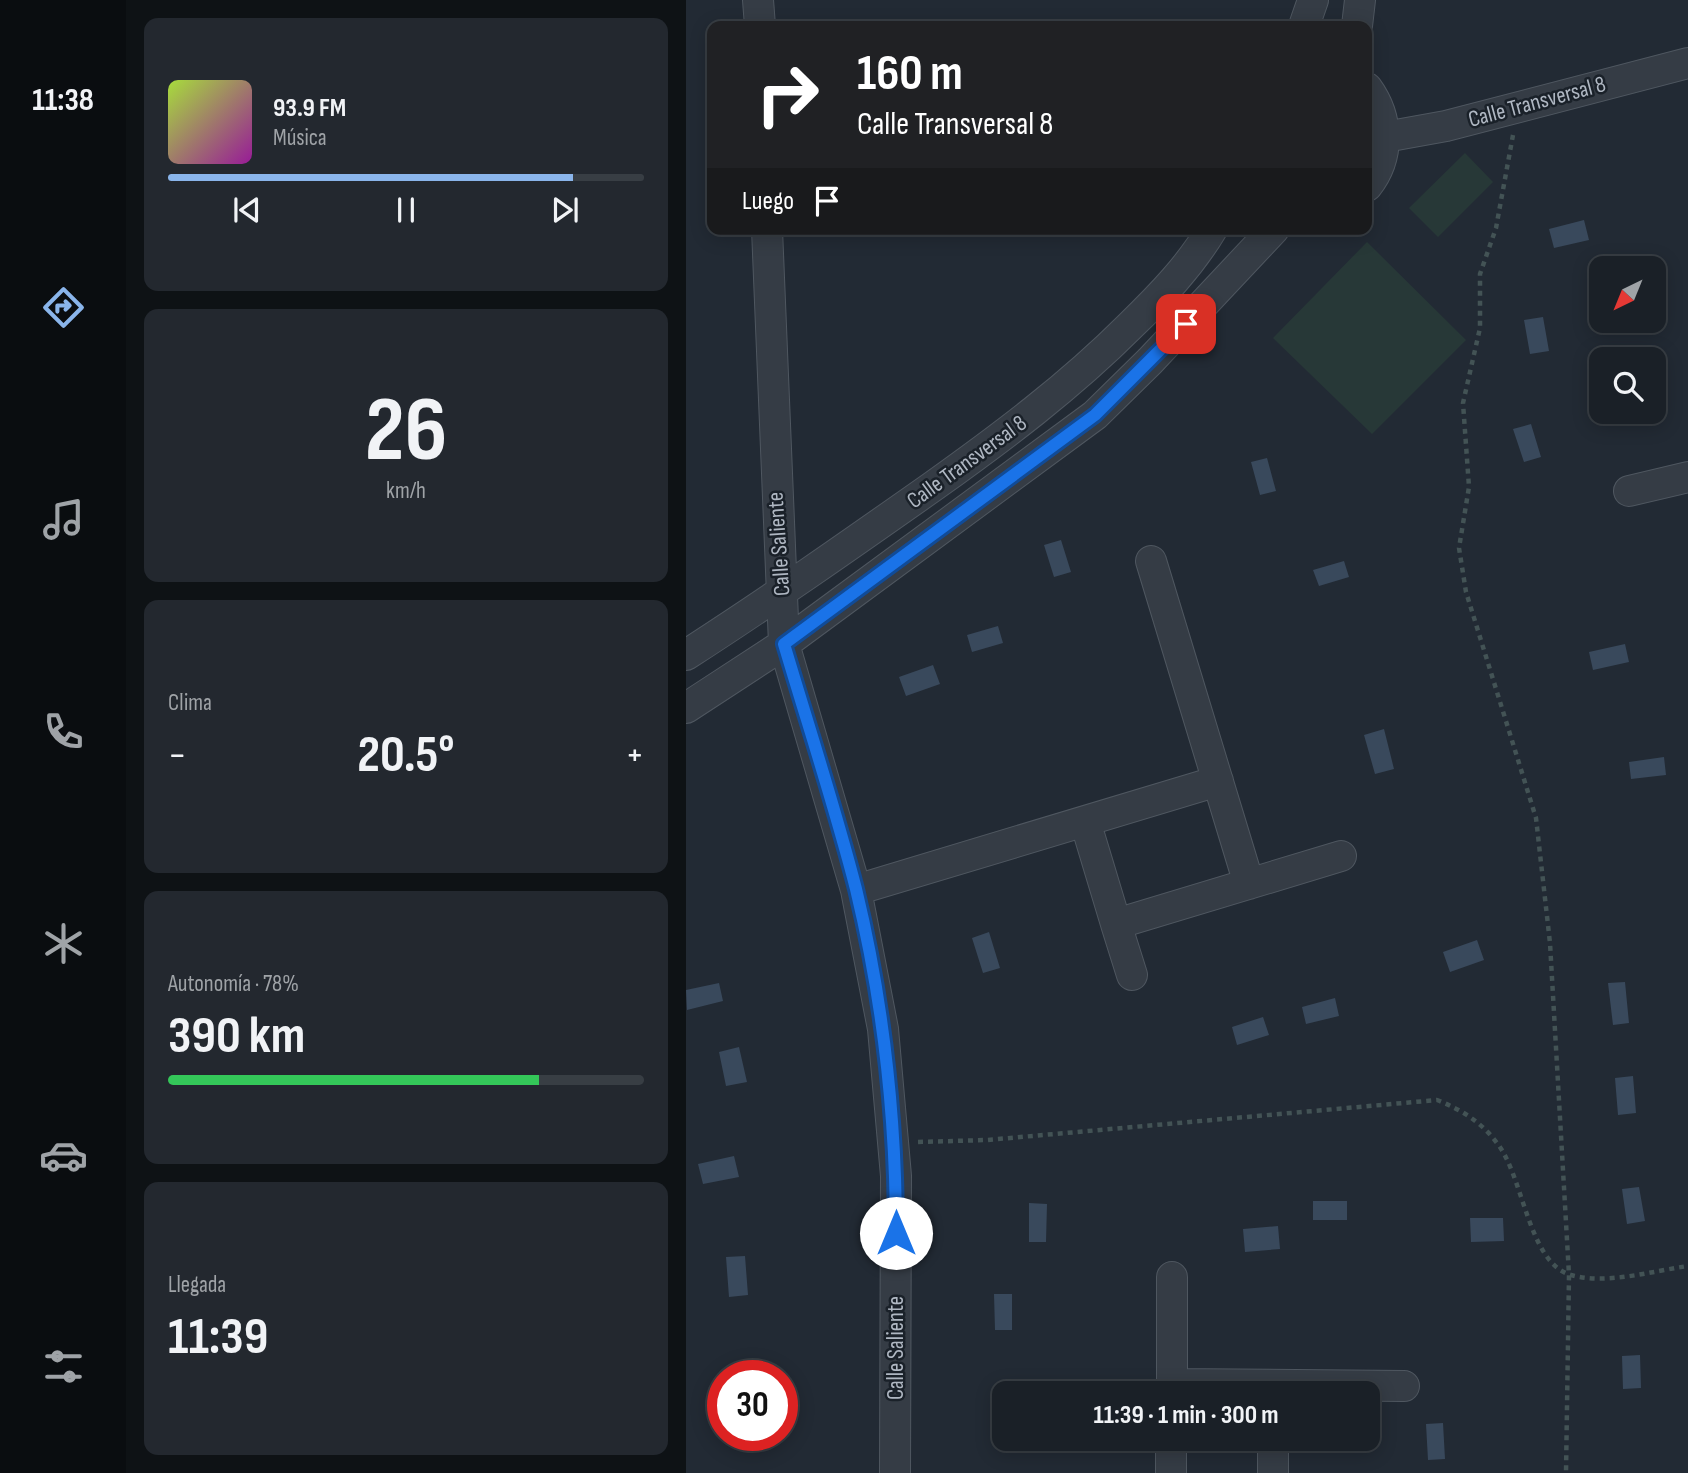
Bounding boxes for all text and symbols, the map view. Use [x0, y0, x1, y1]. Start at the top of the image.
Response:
text: 160 m [857, 45, 963, 104]
icon: right [742, 49, 833, 140]
street label: Calle Transversal 8 [1465, 70, 1609, 134]
text: 11:38 [32, 81, 94, 120]
text: 93.9 FM [273, 93, 346, 124]
text: Calle Transversal 8 [857, 105, 1053, 144]
text: Música [273, 124, 327, 152]
icon: arrive [808, 182, 846, 220]
text: Luego [742, 186, 794, 217]
icon: previous [228, 191, 266, 229]
icon: pause [387, 191, 425, 229]
icon: next [546, 191, 584, 229]
north arrow [1589, 256, 1666, 332]
map controls [1589, 256, 1666, 424]
icon: directions [39, 283, 88, 332]
pin [1156, 294, 1216, 354]
icon: arrive [1167, 305, 1205, 343]
button: search [1589, 347, 1666, 424]
text: 26 [365, 377, 447, 486]
street label: Calle Transversal 8 [902, 409, 1032, 515]
text: km/h [386, 477, 426, 505]
street label: Calle Saliente [761, 491, 797, 597]
icon: music [39, 495, 88, 544]
text: Clima [168, 689, 212, 717]
icon: phone [39, 707, 88, 756]
text: 20.5° [357, 724, 455, 787]
text: − [168, 733, 187, 778]
text: + [625, 733, 644, 778]
icon: climate [39, 919, 88, 968]
text: Autonomía · 78% [168, 970, 299, 998]
text: 390 km [168, 1005, 305, 1068]
icon: car [39, 1131, 88, 1180]
position arrow [859, 1196, 933, 1270]
text: Llegada [168, 1271, 226, 1299]
street label: Calle Saliente [882, 1296, 910, 1400]
text: 11:39 [168, 1306, 268, 1369]
icon: filters [39, 1342, 88, 1391]
speed limit sign: 30 [707, 1360, 798, 1451]
text: 11:39 · 1 min · 300 m [1094, 1400, 1278, 1431]

